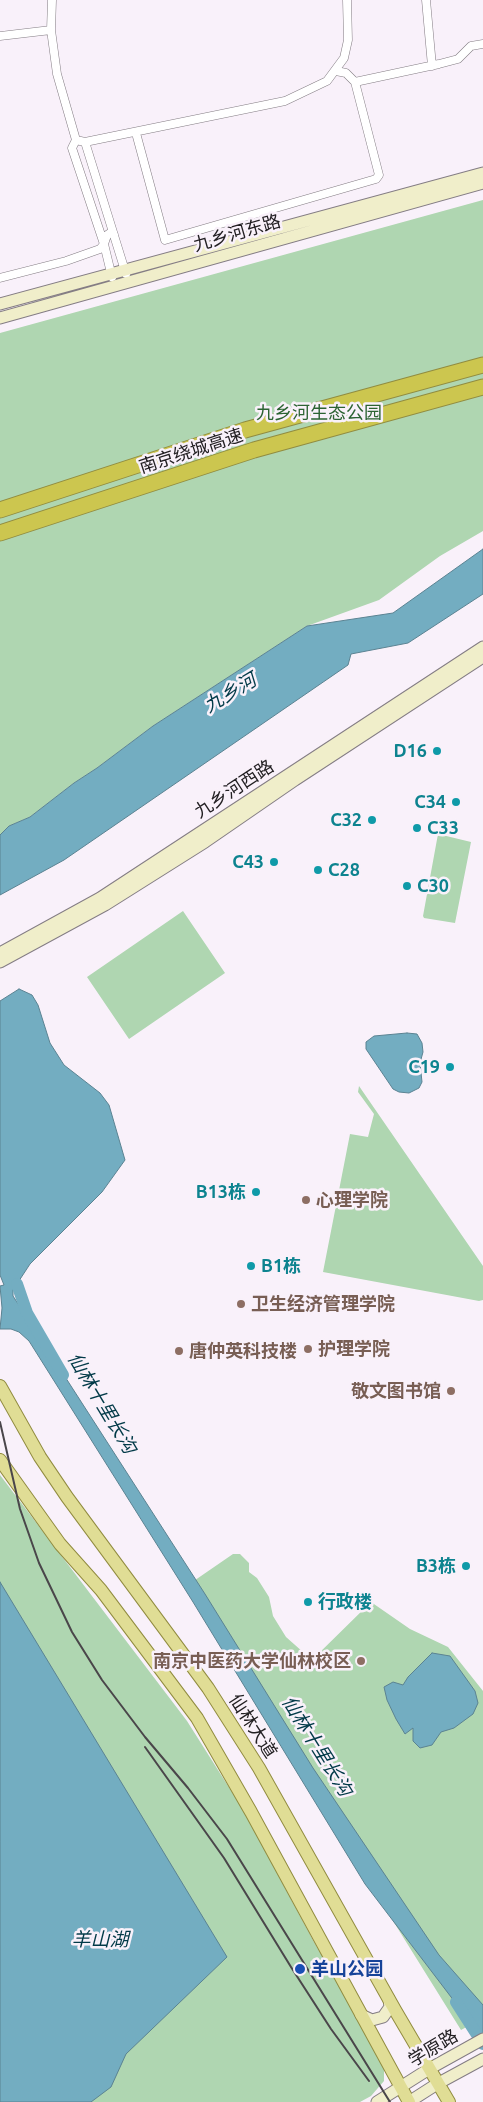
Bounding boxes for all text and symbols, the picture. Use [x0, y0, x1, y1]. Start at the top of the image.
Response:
street label: 九乡河东路 [191, 210, 283, 256]
park label: 九乡河生态公园 [256, 402, 382, 424]
street label: 南京绕城高速 [136, 424, 246, 478]
water label: 九乡河 [200, 669, 260, 717]
place label: D16 [394, 740, 427, 762]
marker: D16 [431, 745, 443, 757]
street label: 九乡河西路 [190, 755, 278, 823]
place label: C34 [414, 791, 446, 813]
marker: C34 [450, 796, 462, 808]
place label: C32 [330, 809, 362, 831]
marker: C32 [366, 814, 378, 826]
place label: C33 [427, 817, 459, 839]
marker: C33 [411, 822, 423, 834]
place label: C43 [232, 851, 264, 873]
marker: C43 [268, 856, 280, 868]
place label: C28 [328, 859, 360, 881]
marker: C28 [312, 864, 324, 876]
place label: C30 [417, 875, 449, 897]
marker: C30 [401, 880, 413, 892]
place label: C19 [408, 1056, 440, 1078]
marker: C19 [444, 1061, 456, 1073]
place label: B13栋 [196, 1181, 246, 1203]
marker: B13栋 [250, 1186, 262, 1198]
place label: 心理学院 [316, 1189, 388, 1211]
marker: 心理学院 [300, 1194, 312, 1206]
place label: B1栋 [261, 1255, 301, 1277]
marker: B1栋 [245, 1260, 257, 1272]
place label: 卫生经济管理学院 [251, 1293, 395, 1315]
marker: 卫生经济管理学院 [235, 1298, 247, 1310]
place label: 护理学院 [318, 1338, 390, 1360]
place label: 唐仲英科技楼 [189, 1340, 297, 1362]
marker: 护理学院 [302, 1343, 314, 1355]
marker: 唐仲英科技楼 [173, 1345, 185, 1357]
water label: 仙林十里长沟 [63, 1348, 141, 1458]
place label: 敬文图书馆 [351, 1380, 441, 1402]
marker: 敬文图书馆 [445, 1385, 457, 1397]
place label: B3栋 [416, 1555, 456, 1577]
marker: B3栋 [460, 1560, 472, 1572]
place label: 行政楼 [318, 1591, 372, 1613]
marker: 行政楼 [302, 1596, 314, 1608]
place label: 南京中医药大学仙林校区 [153, 1650, 351, 1672]
marker: 南京中医药大学仙林校区 [355, 1655, 367, 1667]
street label: 仙林大道 [224, 1690, 282, 1762]
water label: 仙林十里长沟 [277, 1692, 357, 1800]
water label: 羊山湖 [72, 1929, 128, 1951]
place label: 羊山公园 [311, 1958, 383, 1980]
marker: 羊山公园 [293, 1962, 307, 1976]
street label: 学原路 [404, 2025, 462, 2071]

